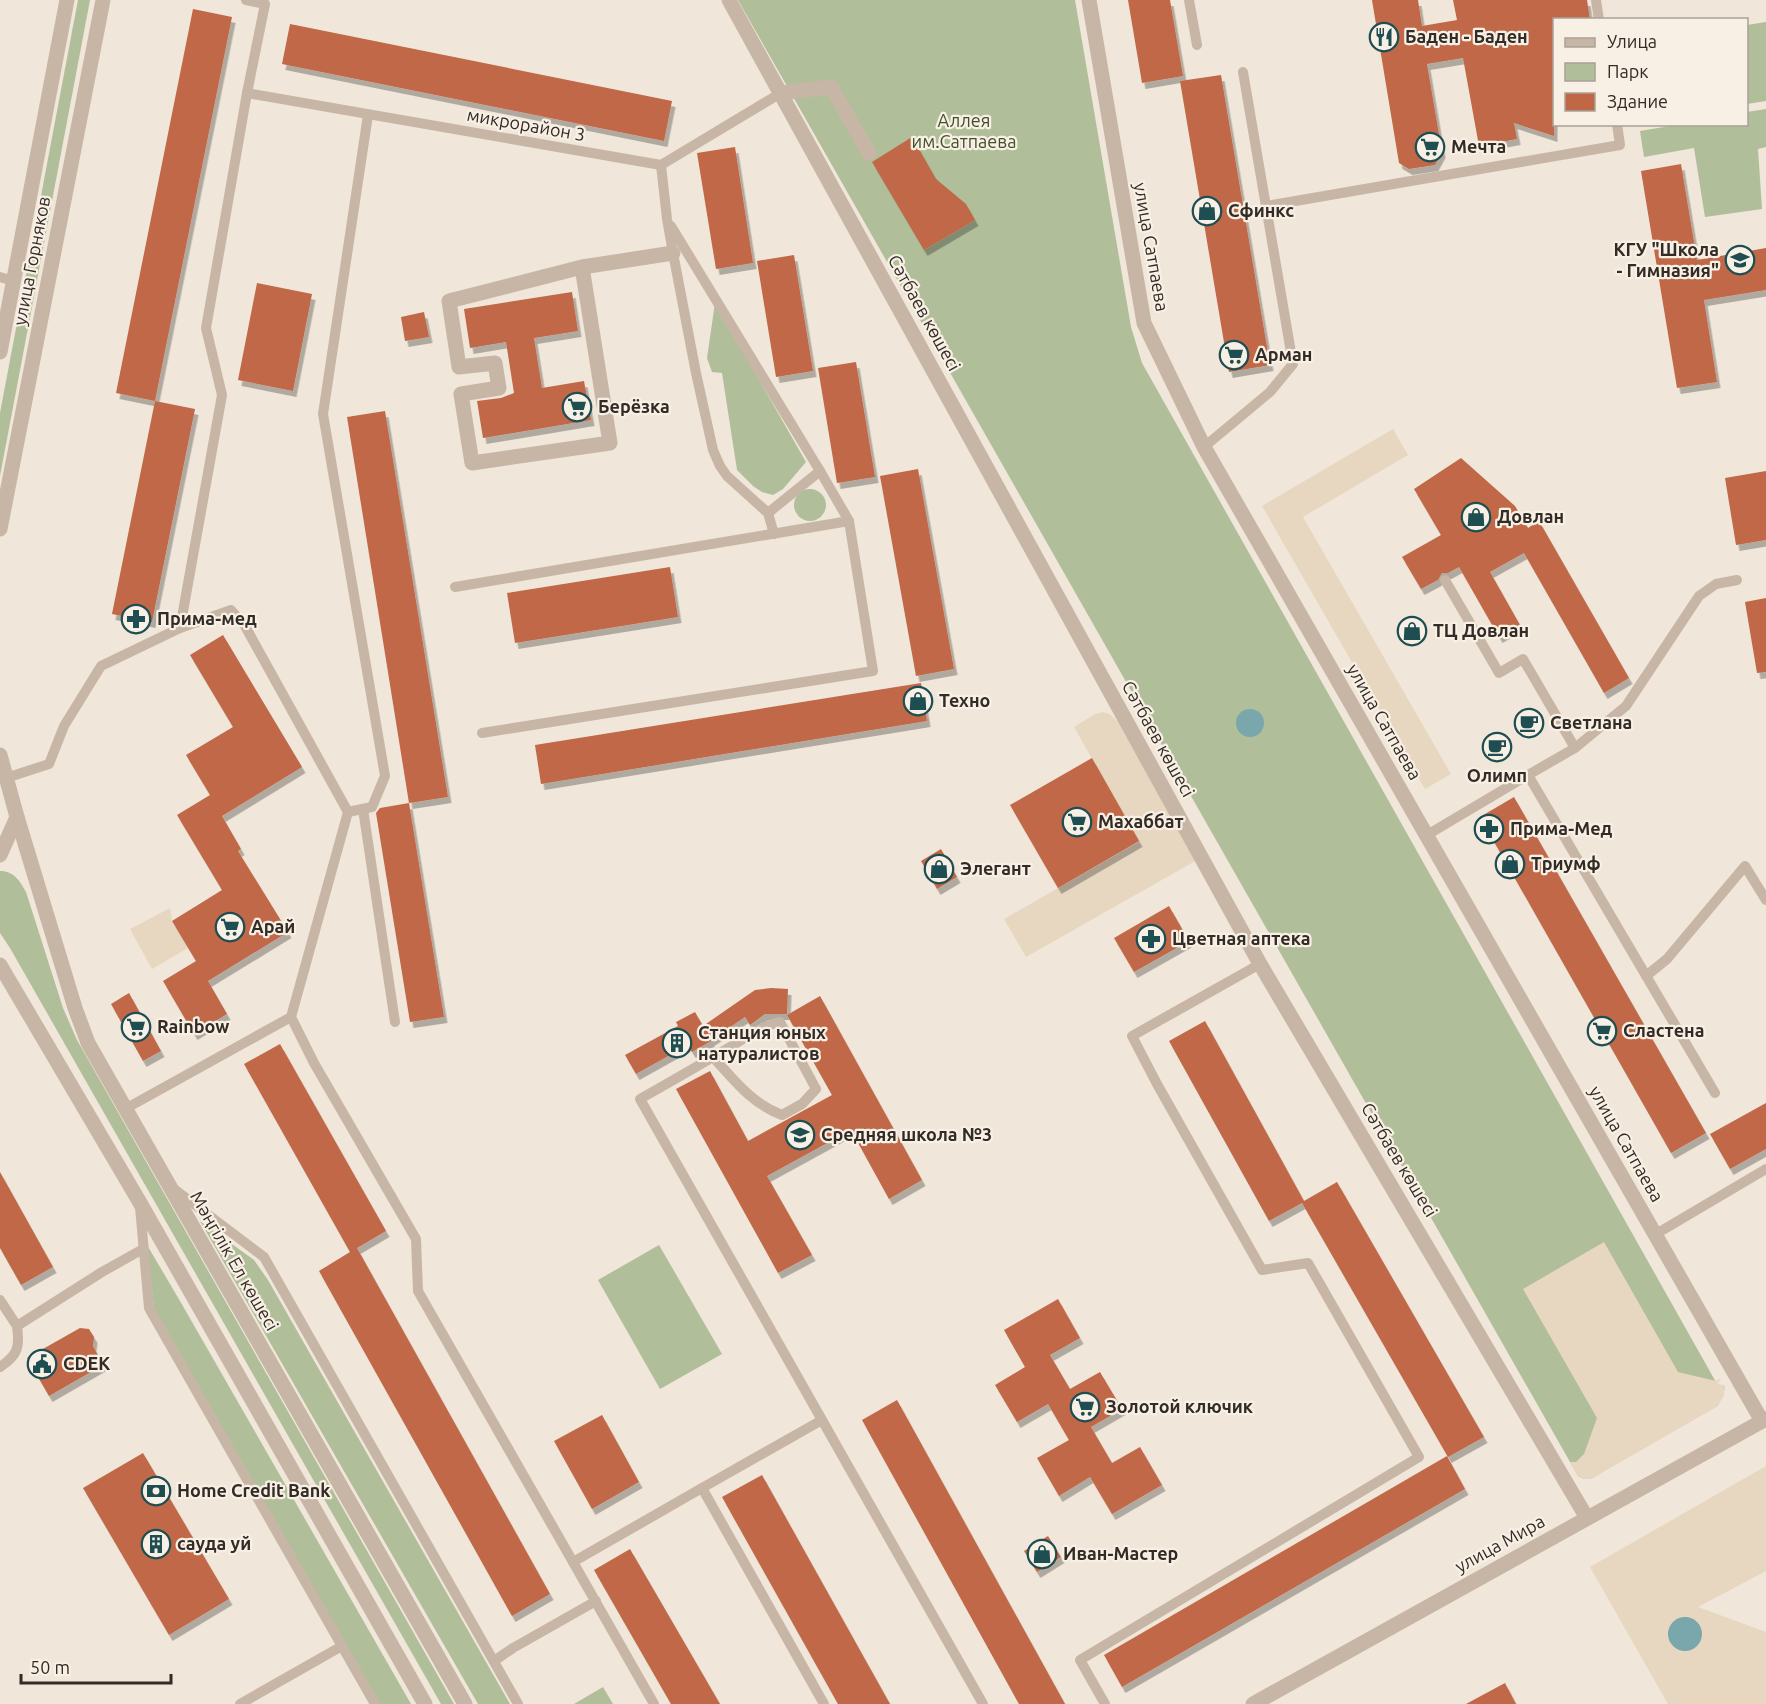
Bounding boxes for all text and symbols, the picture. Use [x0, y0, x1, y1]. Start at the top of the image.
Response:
legend [1553, 18, 1748, 126]
restaurant icon: Баден - Баден [1368, 21, 1400, 53]
place label: Баден - Баден [1405, 26, 1528, 46]
text: Улица [1607, 31, 1657, 51]
text: Парк [1607, 61, 1648, 81]
text: Здание [1607, 91, 1668, 111]
street label: микрорайон 3 [465, 104, 587, 144]
park label: Аллея им.Сатпаева [912, 110, 1016, 151]
supermarket icon: Мечта [1414, 131, 1446, 163]
place label: Мечта [1451, 136, 1506, 156]
street label: улица Сатпаева [1131, 181, 1173, 313]
street label: улица Горняков [9, 195, 53, 327]
shop icon: Сфинкс [1191, 195, 1223, 227]
place label: Сфинкс [1228, 200, 1294, 220]
place label: КГУ "Школа - Гимназия" [1614, 239, 1719, 280]
school or university icon: КГУ "Школа - Гимназия" [1724, 244, 1756, 276]
street label: Сәтбаев көшесі [885, 251, 965, 374]
supermarket icon: Арман [1218, 339, 1250, 371]
place label: Арман [1255, 344, 1312, 364]
supermarket icon: Берёзка [561, 391, 593, 423]
place label: Берёзка [598, 396, 670, 416]
shop icon: Довлан [1460, 501, 1492, 533]
place label: Довлан [1497, 506, 1564, 526]
pharmacy icon: Прима-мед [120, 603, 152, 635]
place label: Прима-мед [157, 608, 257, 628]
shop icon: ТЦ Довлан [1396, 615, 1428, 647]
place label: ТЦ Довлан [1433, 620, 1529, 640]
street label: улица Сатпаева [1344, 660, 1426, 783]
street label: Сәтбаев көшесі [1119, 677, 1199, 800]
shop icon: Техно [902, 685, 934, 717]
place label: Техно [939, 690, 990, 710]
cafe icon: Светлана [1513, 707, 1545, 739]
place label: Светлана [1550, 712, 1632, 732]
cafe icon: Олимп [1481, 731, 1513, 763]
place label: Олимп [1467, 765, 1527, 785]
supermarket icon: Махаббат [1061, 806, 1093, 838]
place label: Махаббат [1098, 811, 1184, 831]
pharmacy icon: Прима-Мед [1473, 813, 1505, 845]
place label: Прима-Мед [1510, 818, 1613, 838]
shop icon: Триумф [1494, 848, 1526, 880]
shop icon: Элегант [923, 853, 955, 885]
place label: Триумф [1531, 853, 1601, 873]
place label: Элегант [960, 858, 1031, 878]
supermarket icon: Арай [214, 911, 246, 943]
place label: Арай [251, 916, 295, 936]
pharmacy icon: Цветная аптека [1135, 923, 1167, 955]
place label: Цветная аптека [1172, 928, 1311, 948]
supermarket icon: Rainbow [120, 1011, 152, 1043]
supermarket icon: Сластена [1586, 1015, 1618, 1047]
place label: Rainbow [157, 1016, 229, 1036]
place label: Сластена [1623, 1020, 1704, 1040]
place label: Станция юных натуралистов [698, 1022, 826, 1063]
building icon: Станция юных натуралистов [661, 1027, 693, 1059]
street label: улица Сатпаева [1586, 1082, 1668, 1205]
street label: Сәтбаев көшесі [1358, 1099, 1442, 1220]
school or university icon: Средняя школа №3 [784, 1119, 816, 1151]
place label: Средняя школа №3 [821, 1124, 992, 1144]
street label: Мәңгілік Ел көшесі [187, 1187, 283, 1334]
public building icon: CDEK [26, 1348, 58, 1380]
place label: CDEK [63, 1353, 110, 1373]
supermarket icon: Золотой ключик [1069, 1391, 1101, 1423]
place label: Золотой ключик [1106, 1396, 1254, 1416]
bank icon: Home Credit Bank [140, 1475, 172, 1507]
place label: Home Credit Bank [177, 1480, 330, 1500]
street label: улица Мира [1451, 1510, 1548, 1576]
building icon: сауда уй [140, 1528, 172, 1560]
place label: сауда уй [177, 1533, 251, 1553]
shop icon: Иван-Мастер [1026, 1538, 1058, 1570]
place label: Иван-Мастер [1063, 1543, 1178, 1563]
scale bar [21, 1647, 171, 1685]
text: 50 m [30, 1657, 70, 1677]

